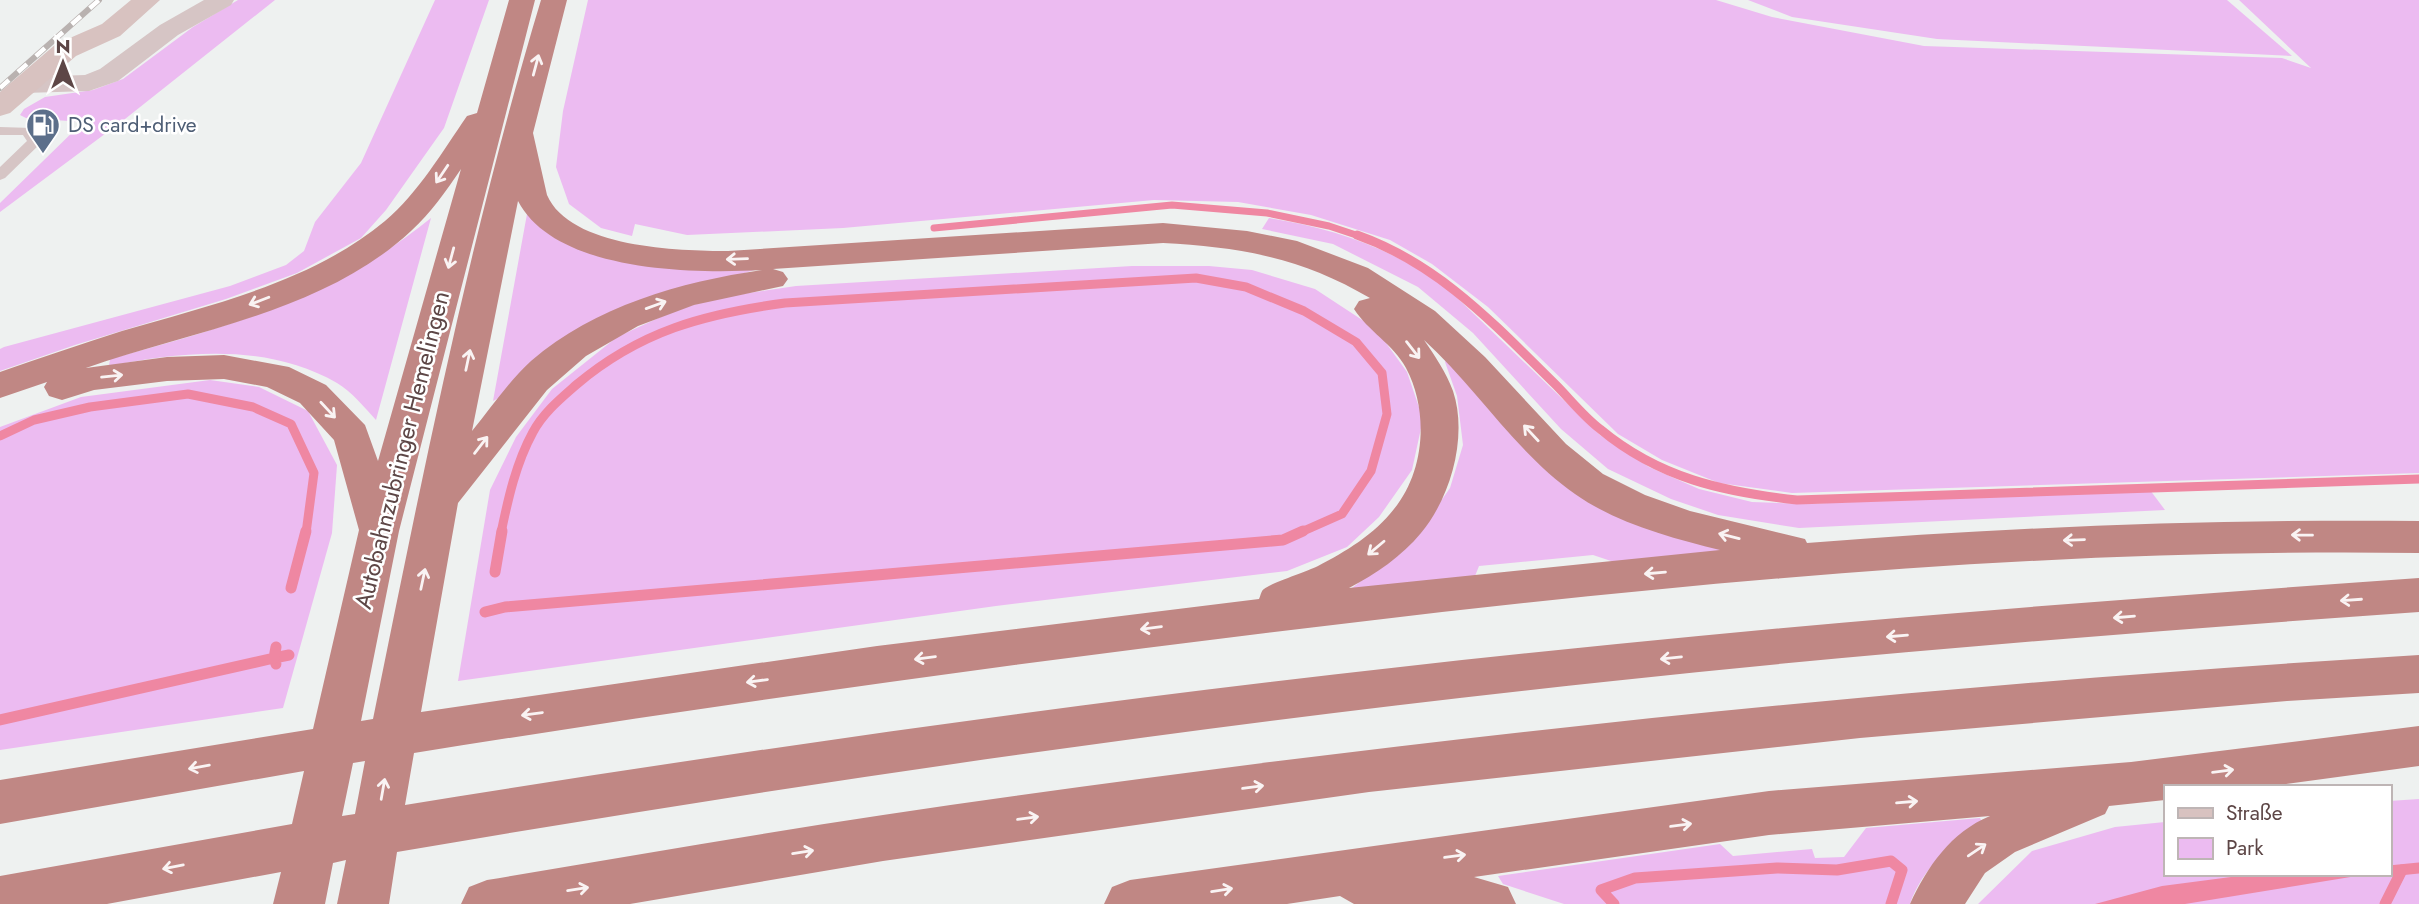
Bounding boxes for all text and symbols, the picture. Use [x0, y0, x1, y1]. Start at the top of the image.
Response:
north arrow [28, 28, 98, 98]
text: N [55, 33, 71, 60]
one-way arrow [530, 54, 543, 77]
fuel station icon: DS card+drive [24, 106, 62, 155]
place label: DS card+drive [68, 110, 197, 140]
one-way arrow [435, 164, 449, 183]
one-way arrow [444, 246, 457, 269]
one-way arrow [726, 252, 749, 265]
street label: Autobahnzubringer Hemelingen [345, 287, 458, 613]
one-way arrow [248, 295, 270, 308]
one-way arrow [644, 298, 666, 310]
one-way arrow [1406, 340, 1421, 358]
one-way arrow [462, 349, 475, 372]
one-way arrow [100, 369, 123, 382]
one-way arrow [319, 401, 336, 418]
one-way arrow [1523, 424, 1539, 442]
one-way arrow [474, 436, 489, 454]
one-way arrow [2291, 528, 2314, 541]
one-way arrow [1718, 529, 1741, 542]
one-way arrow [2063, 533, 2086, 546]
one-way arrow [1368, 540, 1386, 556]
one-way arrow [1644, 567, 1667, 580]
one-way arrow [416, 568, 430, 591]
one-way arrow [2340, 594, 2363, 607]
one-way arrow [2113, 611, 2136, 624]
one-way arrow [1140, 622, 1163, 635]
one-way arrow [1887, 630, 1909, 643]
one-way arrow [914, 651, 937, 664]
one-way arrow [1660, 652, 1683, 665]
one-way arrow [747, 674, 769, 687]
one-way arrow [521, 708, 544, 721]
one-way arrow [189, 761, 211, 774]
one-way arrow [2211, 765, 2234, 778]
one-way arrow [377, 778, 391, 801]
one-way arrow [1241, 780, 1264, 793]
legend [2164, 785, 2391, 876]
one-way arrow [1895, 795, 1918, 808]
text: Straße [2226, 798, 2283, 828]
one-way arrow [1016, 812, 1039, 825]
one-way arrow [1669, 819, 1692, 832]
text: Park [2226, 833, 2264, 863]
one-way arrow [1967, 843, 1986, 858]
one-way arrow [791, 845, 814, 858]
one-way arrow [1443, 849, 1466, 862]
one-way arrow [162, 861, 185, 874]
one-way arrow [566, 882, 589, 895]
one-way arrow [1210, 883, 1233, 896]

